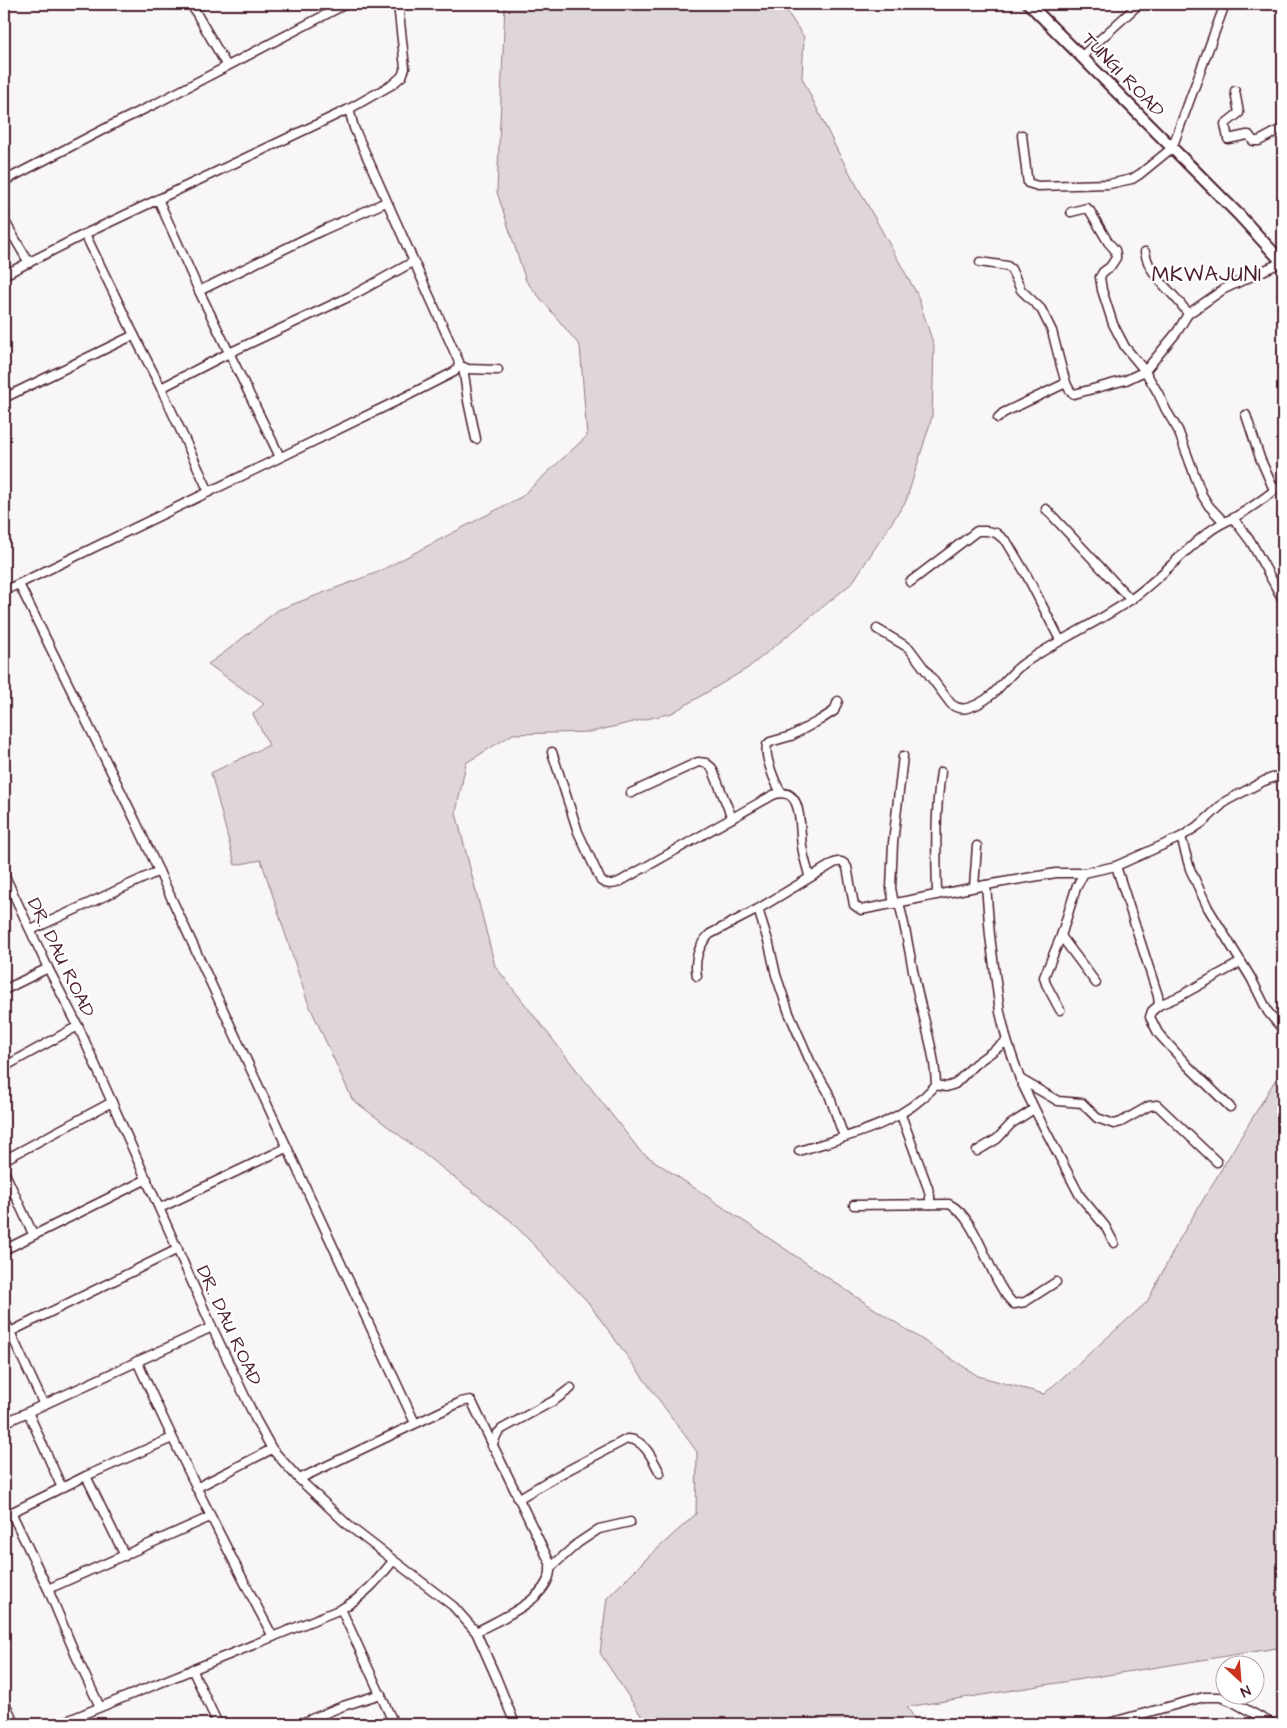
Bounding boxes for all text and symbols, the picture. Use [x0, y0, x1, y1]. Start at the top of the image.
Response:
street label: TUNGI ROAD [1075, 27, 1170, 124]
district label: MKWAJUNI [1152, 260, 1262, 289]
street label: DR. DAU ROAD [20, 893, 101, 1022]
street label: DR. DAU ROAD [189, 1261, 268, 1390]
north arrow [1214, 1656, 1264, 1706]
text: N [1237, 1680, 1254, 1702]

